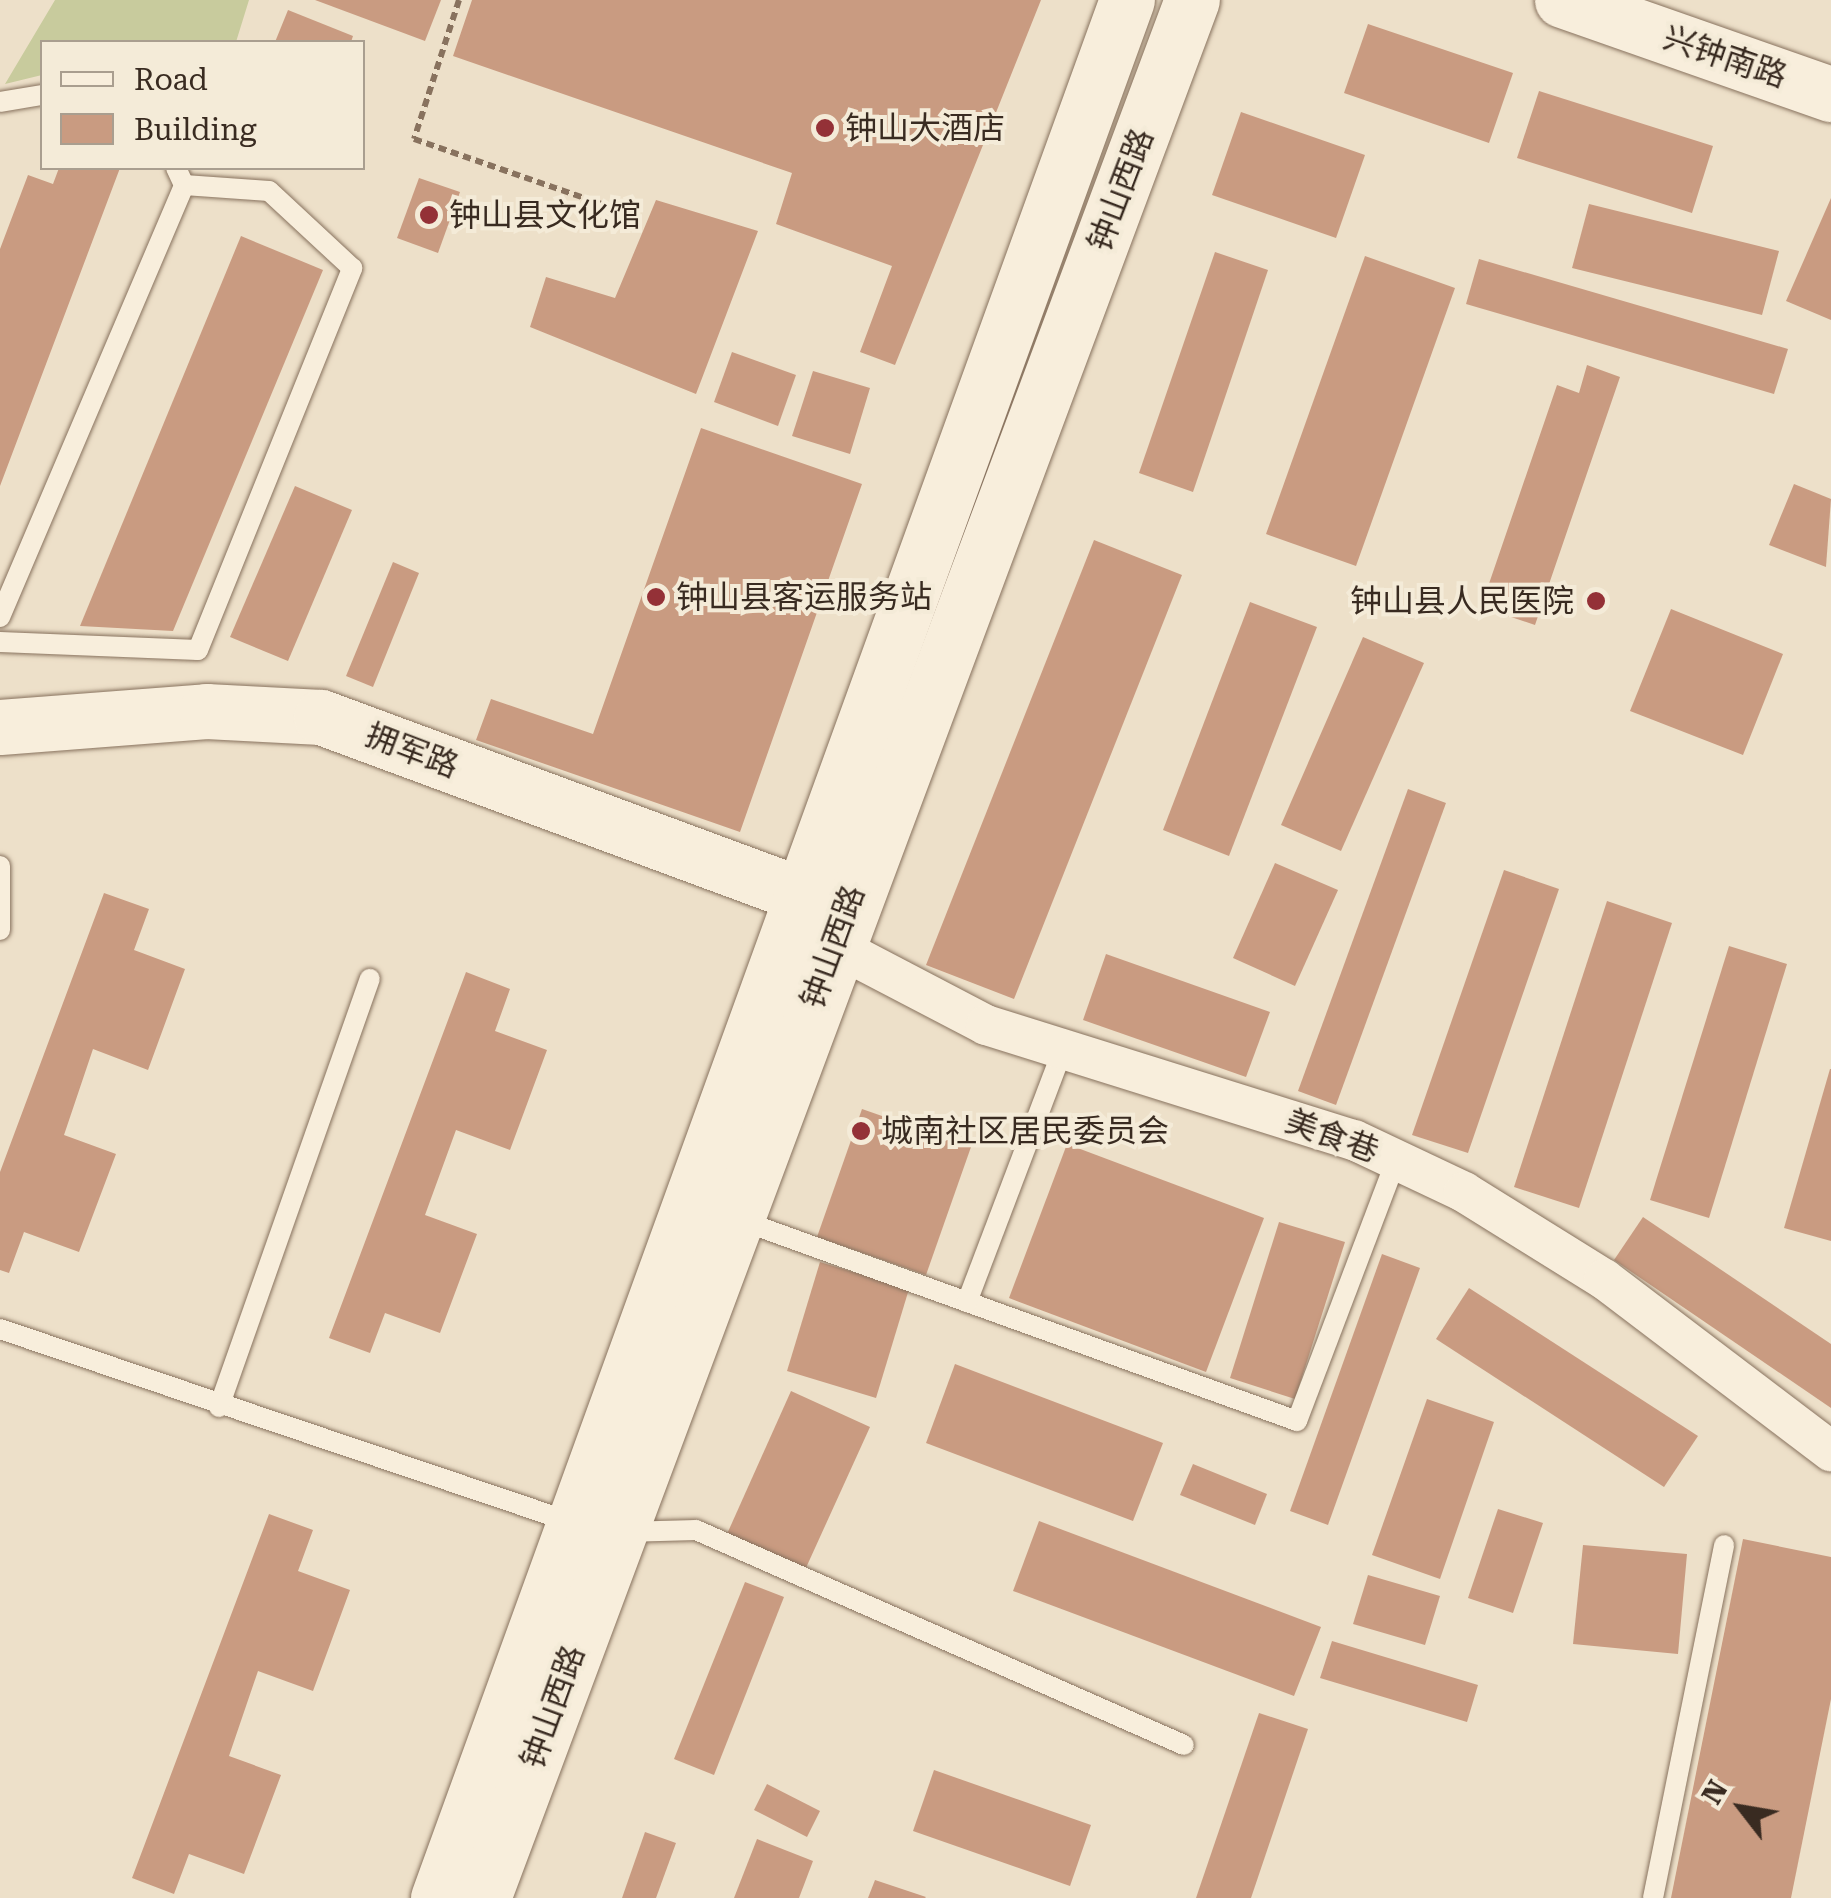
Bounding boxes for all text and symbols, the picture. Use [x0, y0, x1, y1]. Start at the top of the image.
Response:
street label: 兴钟南路 [1658, 18, 1792, 96]
legend [40, 40, 365, 170]
text: Road [134, 62, 208, 97]
place label: 钟山大酒店 [845, 109, 1005, 147]
text: Building [134, 112, 257, 147]
marker: 钟山大酒店 [814, 117, 836, 139]
street label: 钟山西路 [1080, 123, 1162, 257]
place label: 钟山县文化馆 [449, 196, 641, 234]
marker: 钟山县文化馆 [418, 204, 440, 226]
place label: 钟山县客运服务站 [676, 578, 932, 616]
place label: 钟山县人民医院 [1350, 582, 1574, 620]
marker: 钟山县客运服务站 [645, 586, 667, 608]
marker: 钟山县人民医院 [1583, 588, 1609, 614]
street label: 拥军路 [360, 716, 464, 786]
street label: 钟山西路 [793, 880, 873, 1014]
street label: 美食巷 [1280, 1102, 1384, 1170]
place label: 城南社区居民委员会 [881, 1112, 1169, 1150]
marker: 城南社区居民委员会 [850, 1120, 872, 1142]
street label: 钟山西路 [513, 1640, 593, 1774]
north arrow [1691, 1758, 1791, 1858]
text: N [1695, 1775, 1735, 1810]

